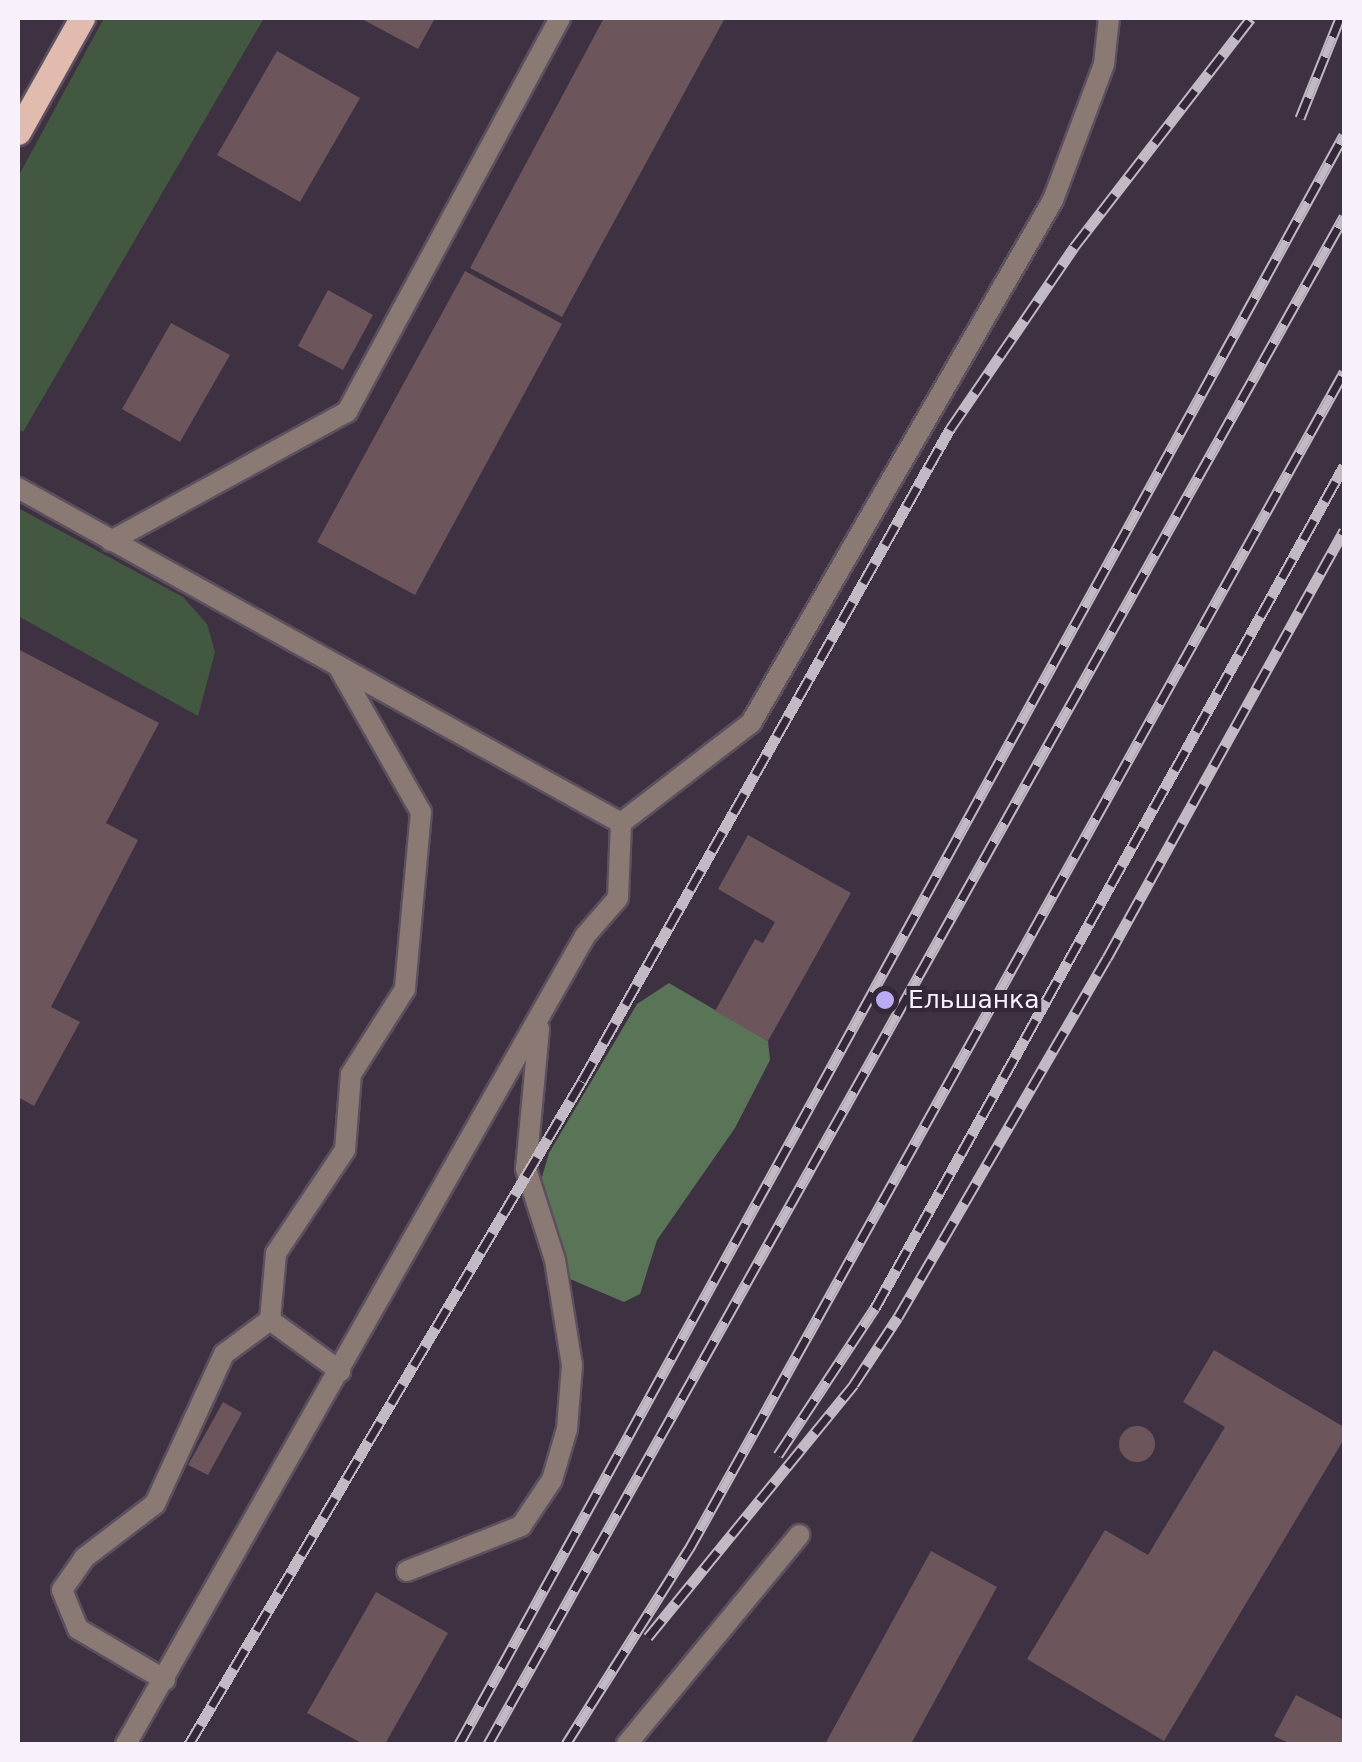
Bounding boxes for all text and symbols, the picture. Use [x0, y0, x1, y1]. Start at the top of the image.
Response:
place label: Ельшанка [908, 985, 1039, 1015]
marker: Ельшанка [872, 987, 898, 1013]

